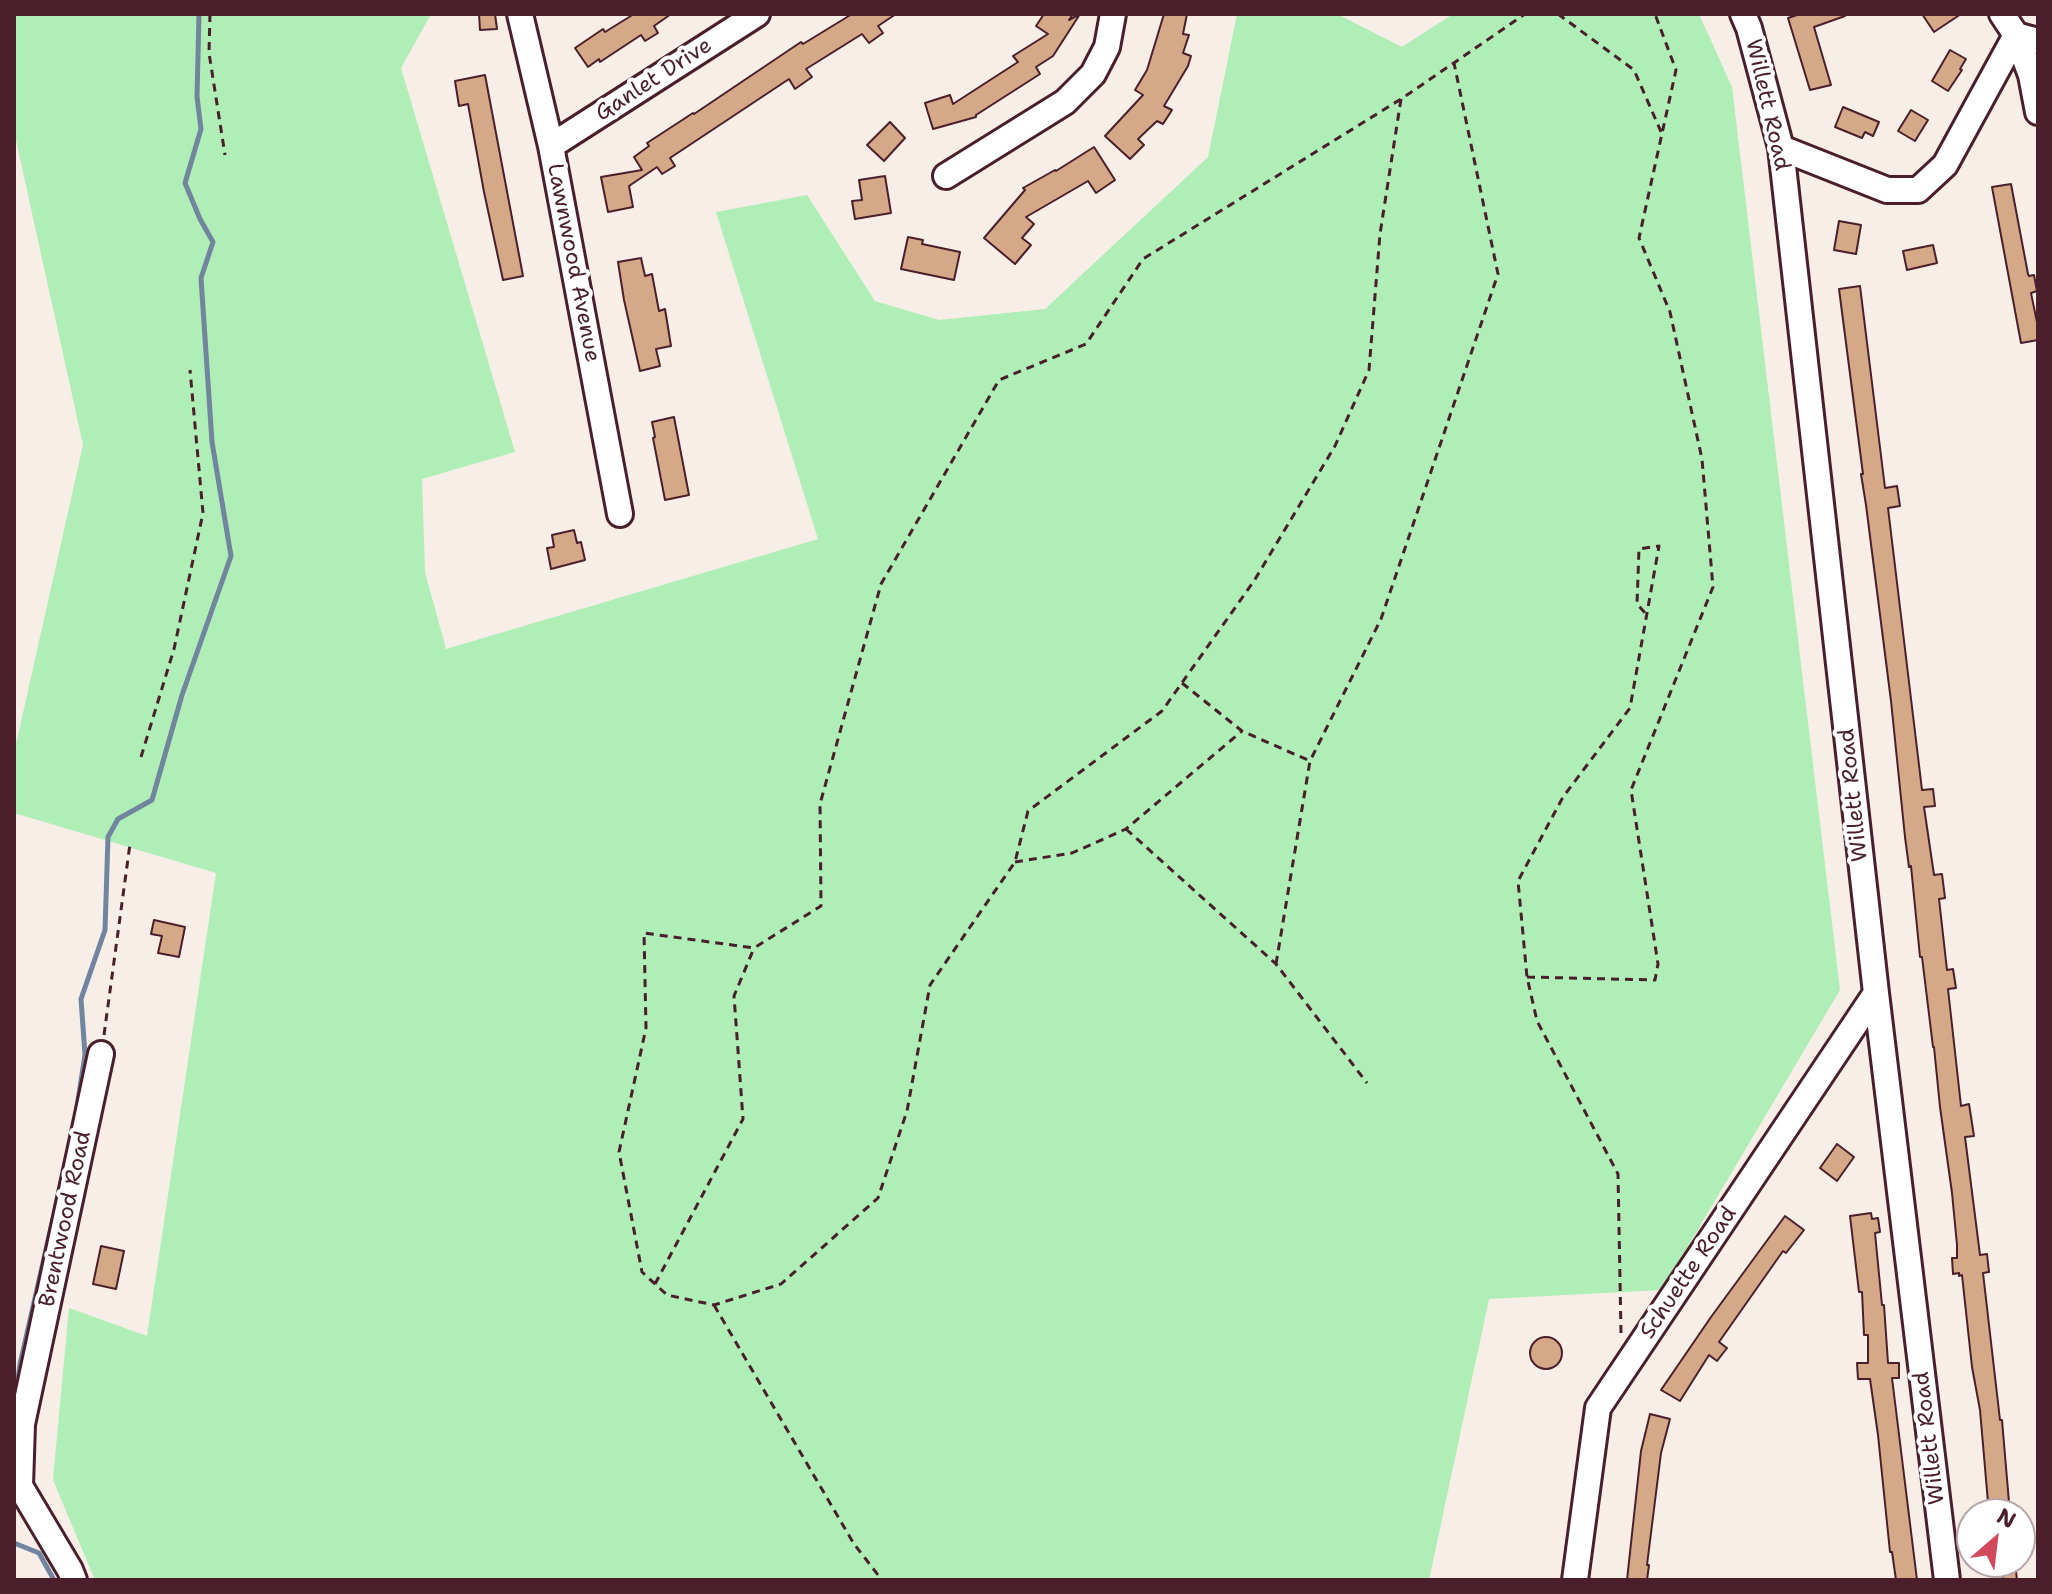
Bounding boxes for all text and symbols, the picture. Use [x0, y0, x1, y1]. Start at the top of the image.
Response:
street label: Ganlet Drive [591, 33, 717, 127]
street label: Willett Road [1739, 37, 1795, 173]
street label: Lawnwood Avenue [541, 161, 605, 365]
street label: Willett Road [1834, 727, 1874, 863]
street label: Brentwood Road [34, 1129, 98, 1309]
street label: Schuette Road [1635, 1202, 1743, 1344]
street label: Willett Road [1909, 1370, 1951, 1506]
north arrow [1956, 1498, 2036, 1578]
text: N [1992, 1501, 2021, 1535]

